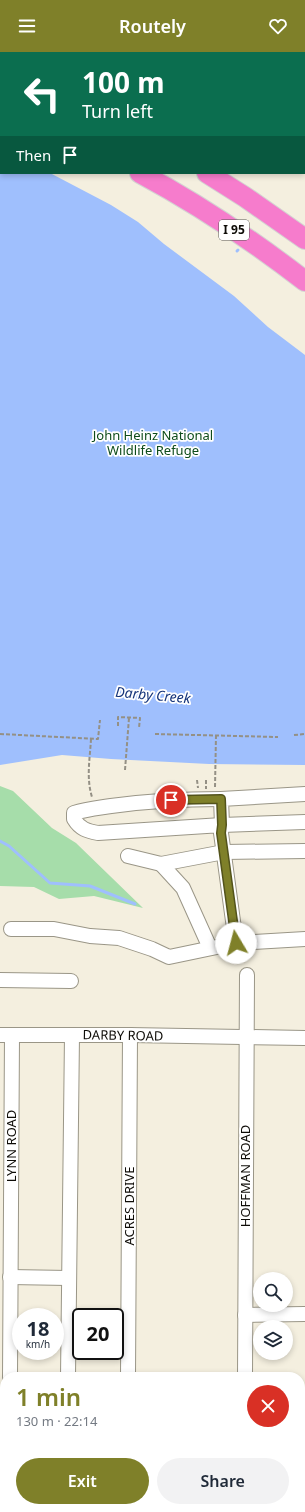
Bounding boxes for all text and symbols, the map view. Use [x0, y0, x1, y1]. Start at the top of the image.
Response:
text: Routely [119, 14, 186, 38]
icon: menu [16, 15, 38, 37]
icon: heart [267, 15, 289, 37]
text: 100 m [82, 63, 165, 101]
icon: left [16, 68, 68, 120]
text: Turn left [82, 99, 153, 123]
icon: arrive [59, 144, 81, 166]
text: Then [16, 145, 51, 165]
road number: I 95 [219, 220, 249, 240]
park label: John Heinz National Wildlife Refuge [91, 426, 213, 459]
water label: Darby Creek [115, 682, 192, 707]
pin [154, 783, 188, 817]
icon: arrive [160, 789, 182, 811]
position arrow [215, 922, 257, 964]
street label: DARBY ROAD [83, 1025, 163, 1045]
street label: LYNN ROAD [2, 1110, 20, 1182]
street label: HOFFMAN ROAD [236, 1125, 254, 1227]
street label: ACRES DRIVE [120, 1166, 138, 1246]
map controls [253, 1272, 293, 1360]
button: search [253, 1272, 293, 1312]
speed limit sign: 20 [72, 1308, 124, 1360]
text: 18 [27, 1315, 49, 1342]
button: layers [253, 1320, 293, 1360]
text: km/h [26, 1337, 50, 1351]
text: 1 min [16, 1380, 81, 1413]
button: close [247, 1385, 289, 1427]
text: 130 m · 22:14 [16, 1412, 97, 1430]
button: Exit [16, 1458, 149, 1504]
button: Share [157, 1458, 289, 1504]

